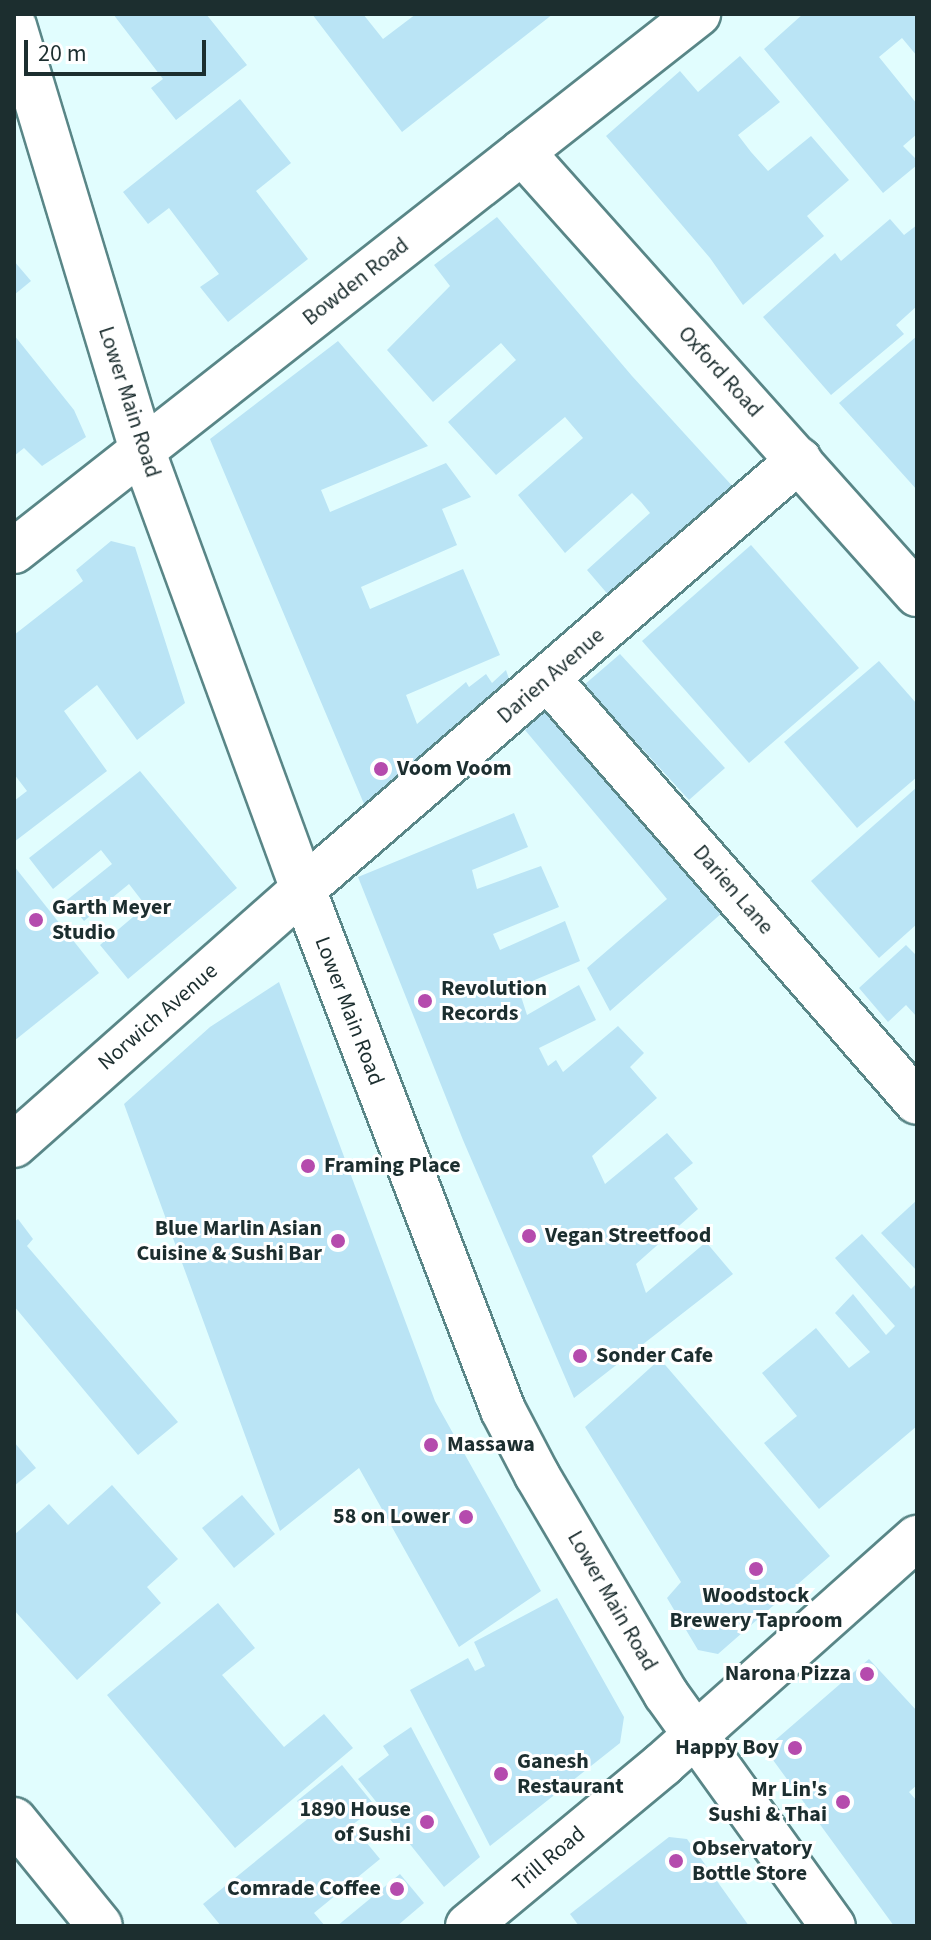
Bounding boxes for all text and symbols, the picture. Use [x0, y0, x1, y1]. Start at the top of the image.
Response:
scale bar [28, 24, 210, 74]
text: 20 m [38, 36, 87, 71]
street label: Bowden Road [298, 232, 414, 332]
street label: Oxford Road [672, 321, 768, 423]
street label: Lower Main Road [92, 323, 166, 481]
street label: Darien Avenue [492, 622, 610, 730]
place label: Voom Voom [397, 756, 512, 782]
marker: Voom Voom [372, 760, 390, 778]
street label: Darien Lane [687, 840, 779, 940]
place label: Garth Meyer Studio [52, 894, 171, 946]
marker: Garth Meyer Studio [27, 911, 45, 929]
street label: Lower Main Road [309, 933, 389, 1089]
street label: Norwich Avenue [93, 958, 223, 1076]
place label: Revolution Records [441, 975, 547, 1026]
marker: Revolution Records [416, 992, 434, 1010]
place label: Framing Place [324, 1153, 461, 1179]
marker: Framing Place [299, 1157, 317, 1175]
place label: Blue Marlin Asian Cuisine & Sushi Bar [136, 1215, 322, 1266]
place label: Vegan Streetfood [545, 1223, 711, 1249]
marker: Vegan Streetfood [520, 1227, 538, 1245]
marker: Blue Marlin Asian Cuisine & Sushi Bar [329, 1232, 347, 1250]
place label: Sonder Cafe [596, 1343, 713, 1369]
marker: Sonder Cafe [571, 1347, 589, 1365]
place label: Massawa [447, 1432, 535, 1458]
marker: Massawa [422, 1436, 440, 1454]
place label: 58 on Lower [333, 1504, 450, 1530]
marker: 58 on Lower [457, 1508, 475, 1526]
street label: Lower Main Road [561, 1526, 663, 1676]
marker: Woodstock Brewery Taproom [747, 1560, 765, 1578]
place label: Woodstock Brewery Taproom [669, 1582, 843, 1634]
place label: Narona Pizza [725, 1661, 851, 1687]
marker: Narona Pizza [858, 1665, 876, 1683]
place label: Happy Boy [675, 1735, 779, 1761]
marker: Happy Boy [786, 1739, 804, 1757]
place label: Ganesh Restaurant [517, 1748, 624, 1800]
marker: Ganesh Restaurant [492, 1765, 510, 1783]
place label: Mr Lin's Sushi & Thai [708, 1776, 827, 1828]
marker: Mr Lin's Sushi & Thai [834, 1793, 852, 1811]
place label: 1890 House of Sushi [299, 1796, 411, 1848]
marker: 1890 House of Sushi [418, 1813, 436, 1831]
street label: Trill Road [507, 1821, 591, 1897]
place label: Observatory Bottle Store [692, 1835, 812, 1886]
marker: Observatory Bottle Store [667, 1852, 685, 1870]
place label: Comrade Coffee [227, 1876, 381, 1902]
marker: Comrade Coffee [388, 1880, 406, 1898]

